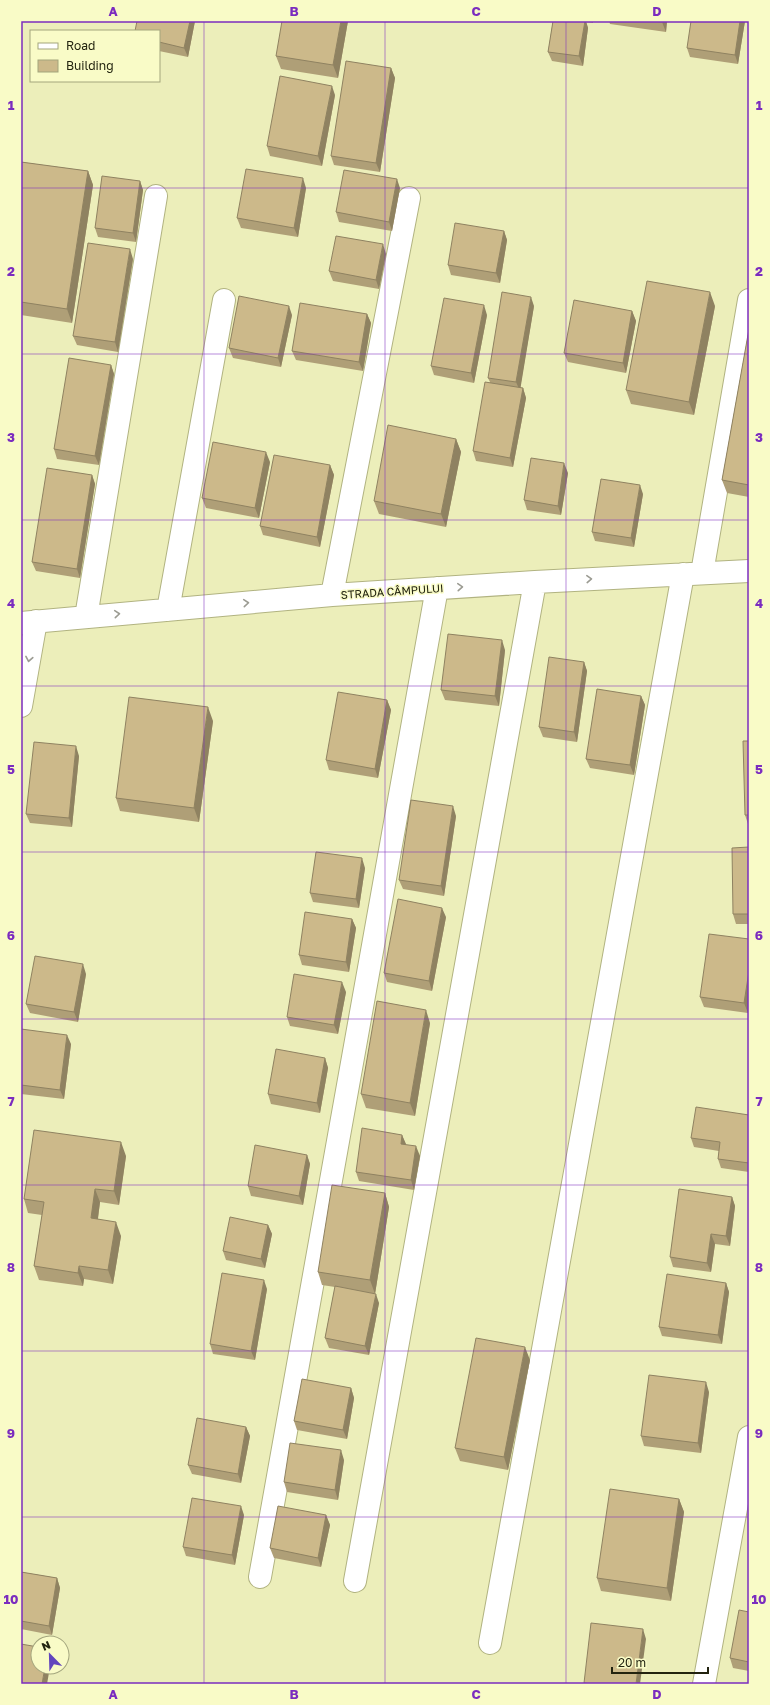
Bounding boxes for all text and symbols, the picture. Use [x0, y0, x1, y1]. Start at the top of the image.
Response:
text: A [108, 3, 118, 19]
text: B [289, 3, 299, 19]
text: C [471, 3, 481, 19]
text: D [652, 3, 662, 19]
legend [30, 30, 160, 82]
text: Road [66, 38, 95, 53]
text: Building [66, 58, 114, 73]
text: 1 [8, 97, 15, 113]
text: 1 [756, 97, 763, 113]
text: 2 [7, 263, 15, 279]
text: 2 [755, 263, 763, 279]
text: 3 [7, 429, 15, 445]
text: 3 [755, 429, 763, 445]
one-way arrow [586, 575, 592, 583]
street label: STRADA CÂMPULUI [340, 581, 444, 601]
one-way arrow [456, 582, 463, 591]
text: 4 [7, 595, 15, 611]
text: 4 [755, 595, 763, 611]
one-way arrow [243, 599, 249, 608]
one-way arrow [114, 610, 120, 619]
one-way arrow [26, 656, 34, 662]
text: 5 [7, 761, 15, 777]
text: 5 [755, 761, 763, 777]
text: 6 [7, 927, 15, 943]
text: 6 [755, 927, 763, 943]
text: 7 [7, 1093, 15, 1109]
text: 7 [755, 1093, 763, 1109]
text: 8 [7, 1259, 15, 1275]
text: 8 [755, 1259, 763, 1275]
text: 9 [7, 1425, 15, 1441]
text: 9 [755, 1425, 763, 1441]
text: 10 [3, 1591, 19, 1607]
text: 10 [751, 1591, 767, 1607]
north arrow [30, 1635, 70, 1675]
text: N [40, 1638, 52, 1653]
scale bar [612, 1649, 708, 1675]
text: 20 m [618, 1655, 646, 1670]
text: A [108, 1686, 118, 1702]
text: B [289, 1686, 299, 1702]
text: C [471, 1686, 481, 1702]
text: D [652, 1686, 662, 1702]

